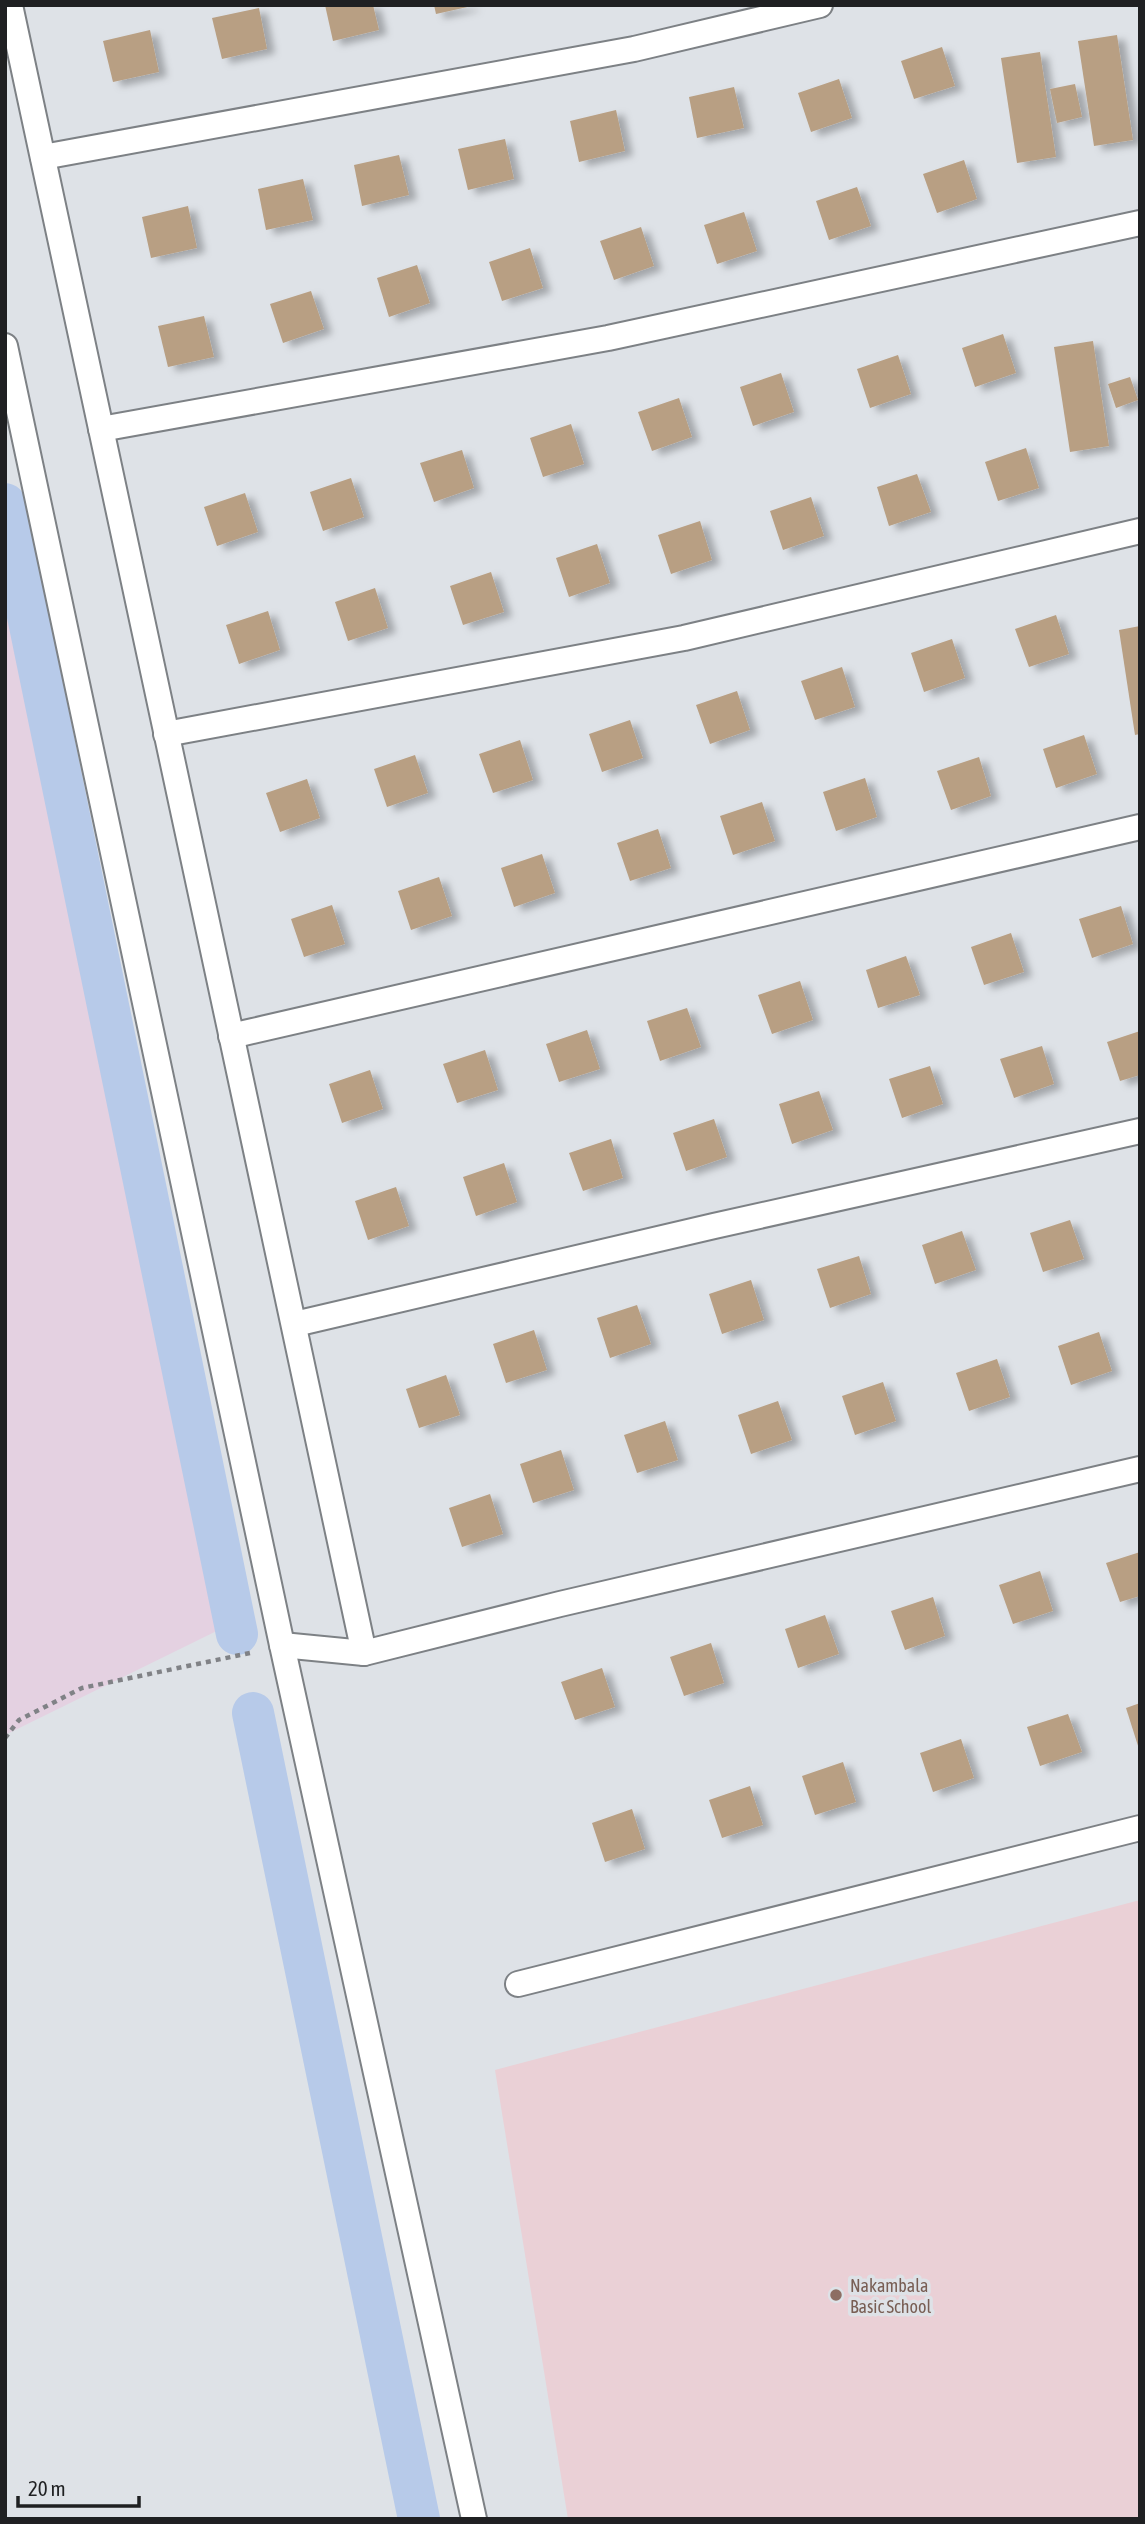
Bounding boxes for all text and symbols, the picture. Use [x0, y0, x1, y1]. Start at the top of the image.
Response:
place label: Nakambala Basic School [850, 2275, 931, 2317]
marker: Nakambala Basic School [828, 2287, 844, 2303]
scale bar [18, 2464, 138, 2508]
text: 20 m [28, 2476, 66, 2500]

